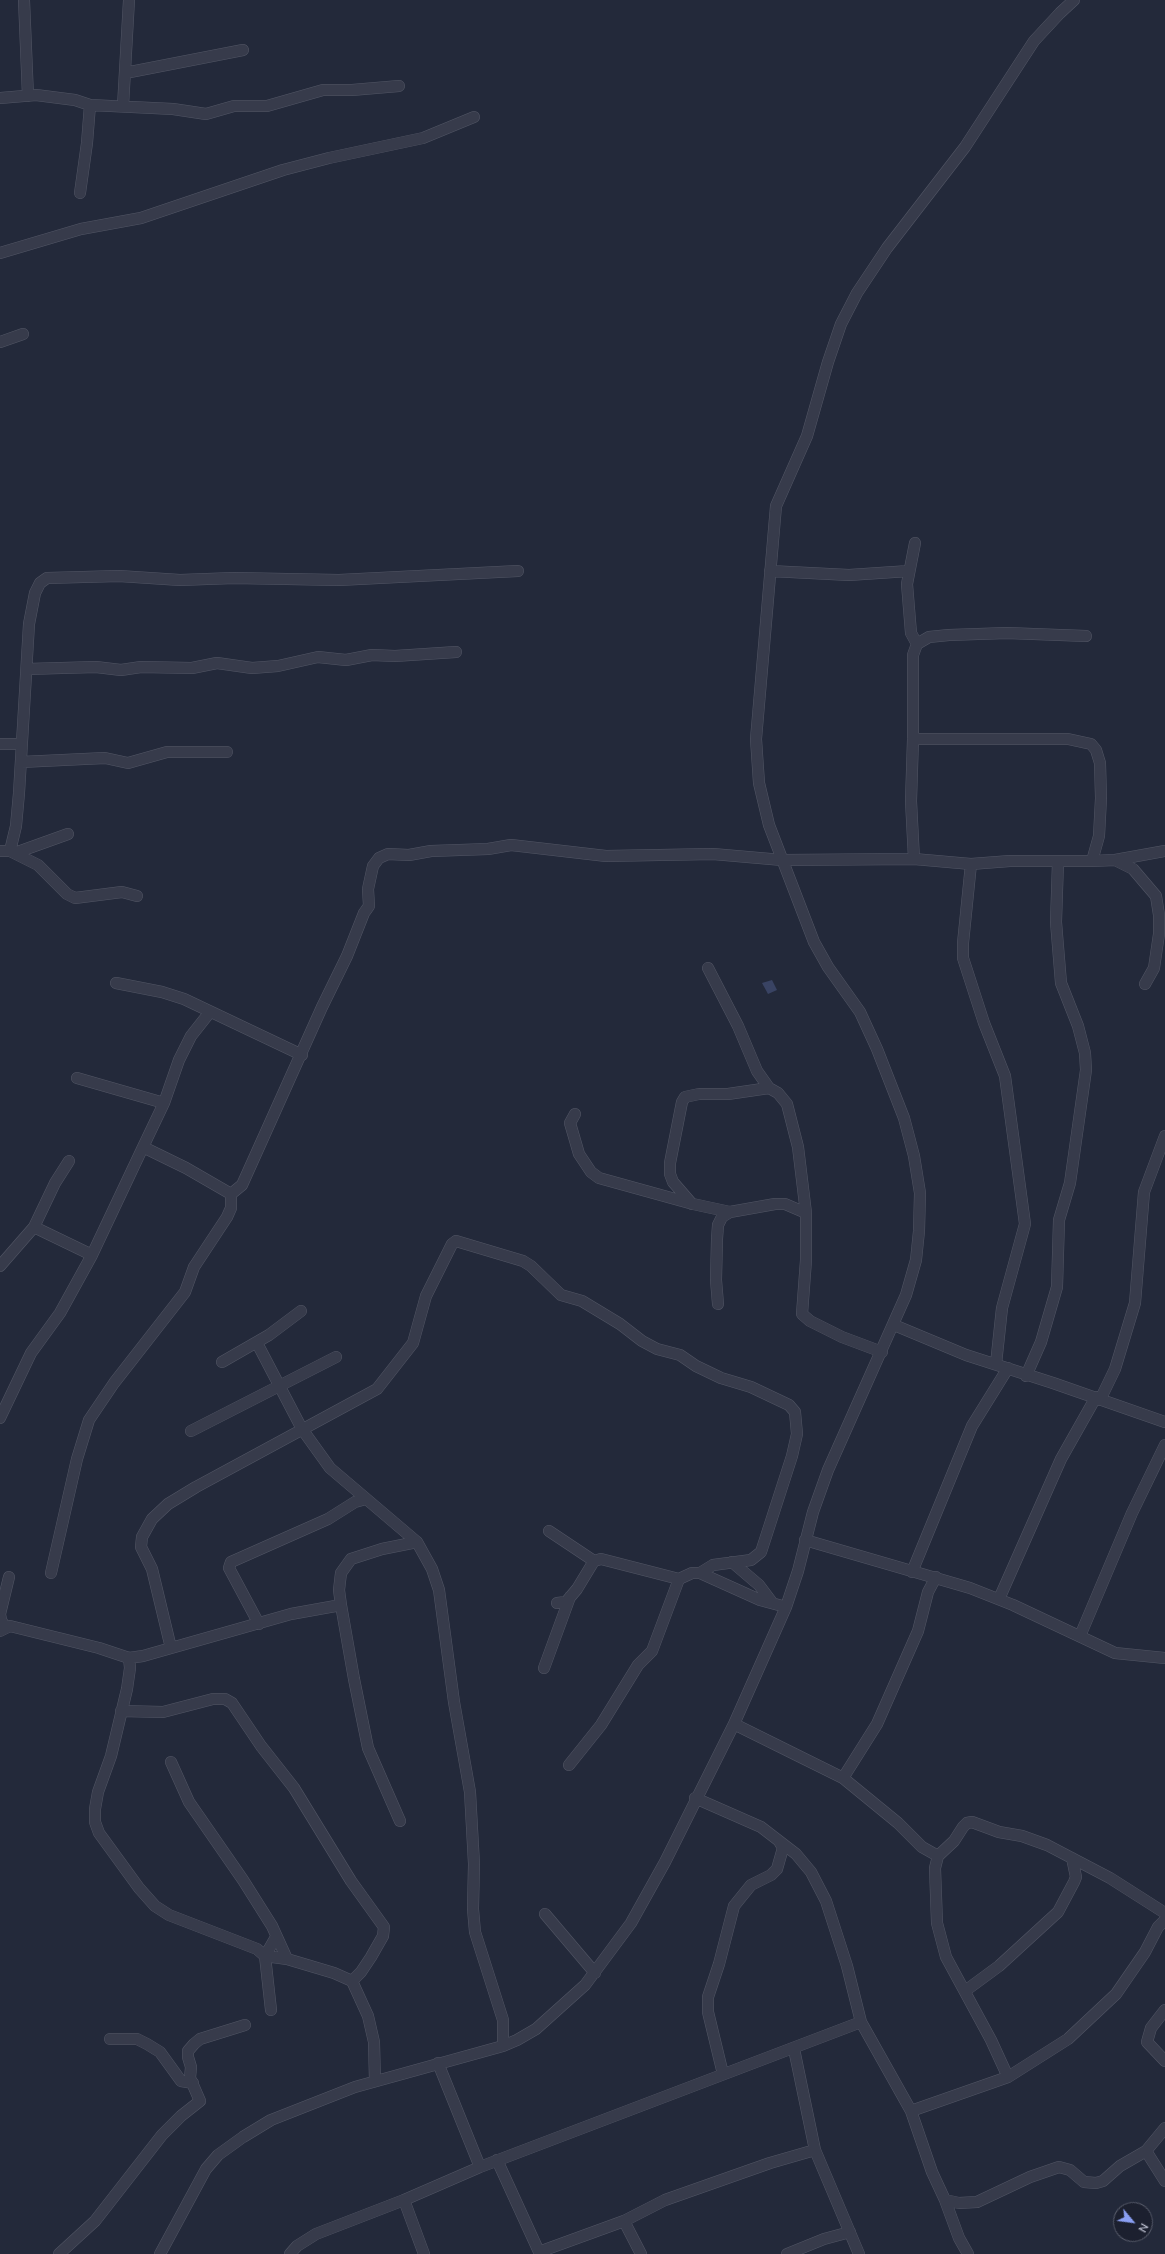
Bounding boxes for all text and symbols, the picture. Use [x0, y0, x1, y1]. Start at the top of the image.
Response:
north arrow [1113, 2202, 1153, 2242]
text: N [1135, 2220, 1152, 2235]

